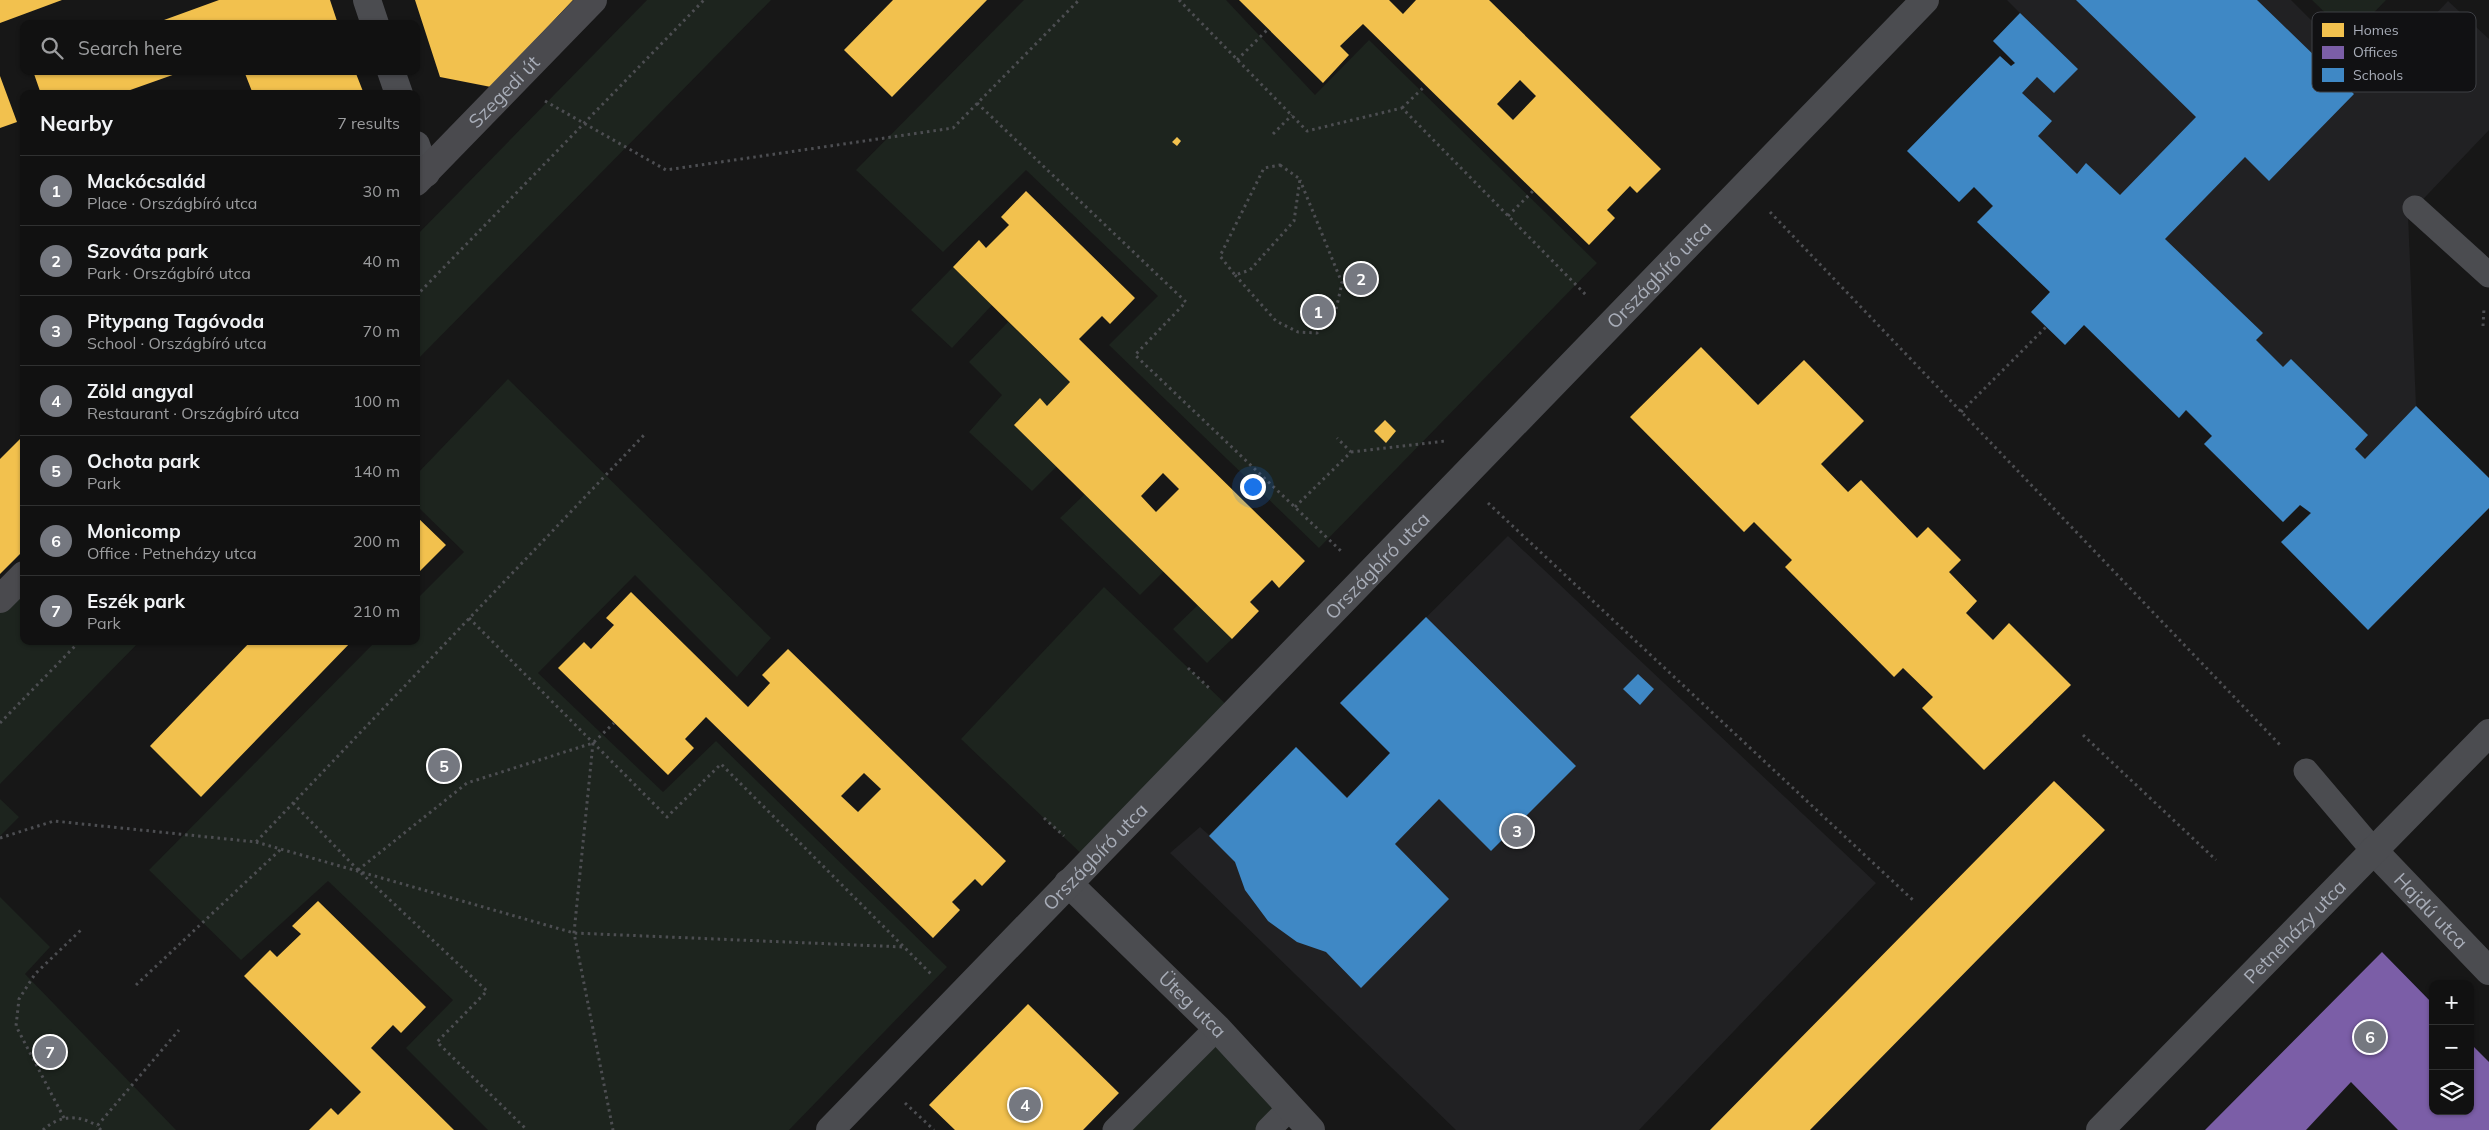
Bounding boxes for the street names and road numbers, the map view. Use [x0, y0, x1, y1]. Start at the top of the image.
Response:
street label: Szegedi út [463, 50, 545, 133]
street label: Országbíró utca [1601, 216, 1716, 333]
street label: Országbíró utca [1320, 507, 1434, 624]
street label: Országbíró utca [1038, 798, 1153, 915]
street label: Hajdú utca [2389, 868, 2473, 954]
street label: Petneházy utca [2238, 874, 2351, 988]
street label: Üteg utca [1154, 966, 1232, 1043]

